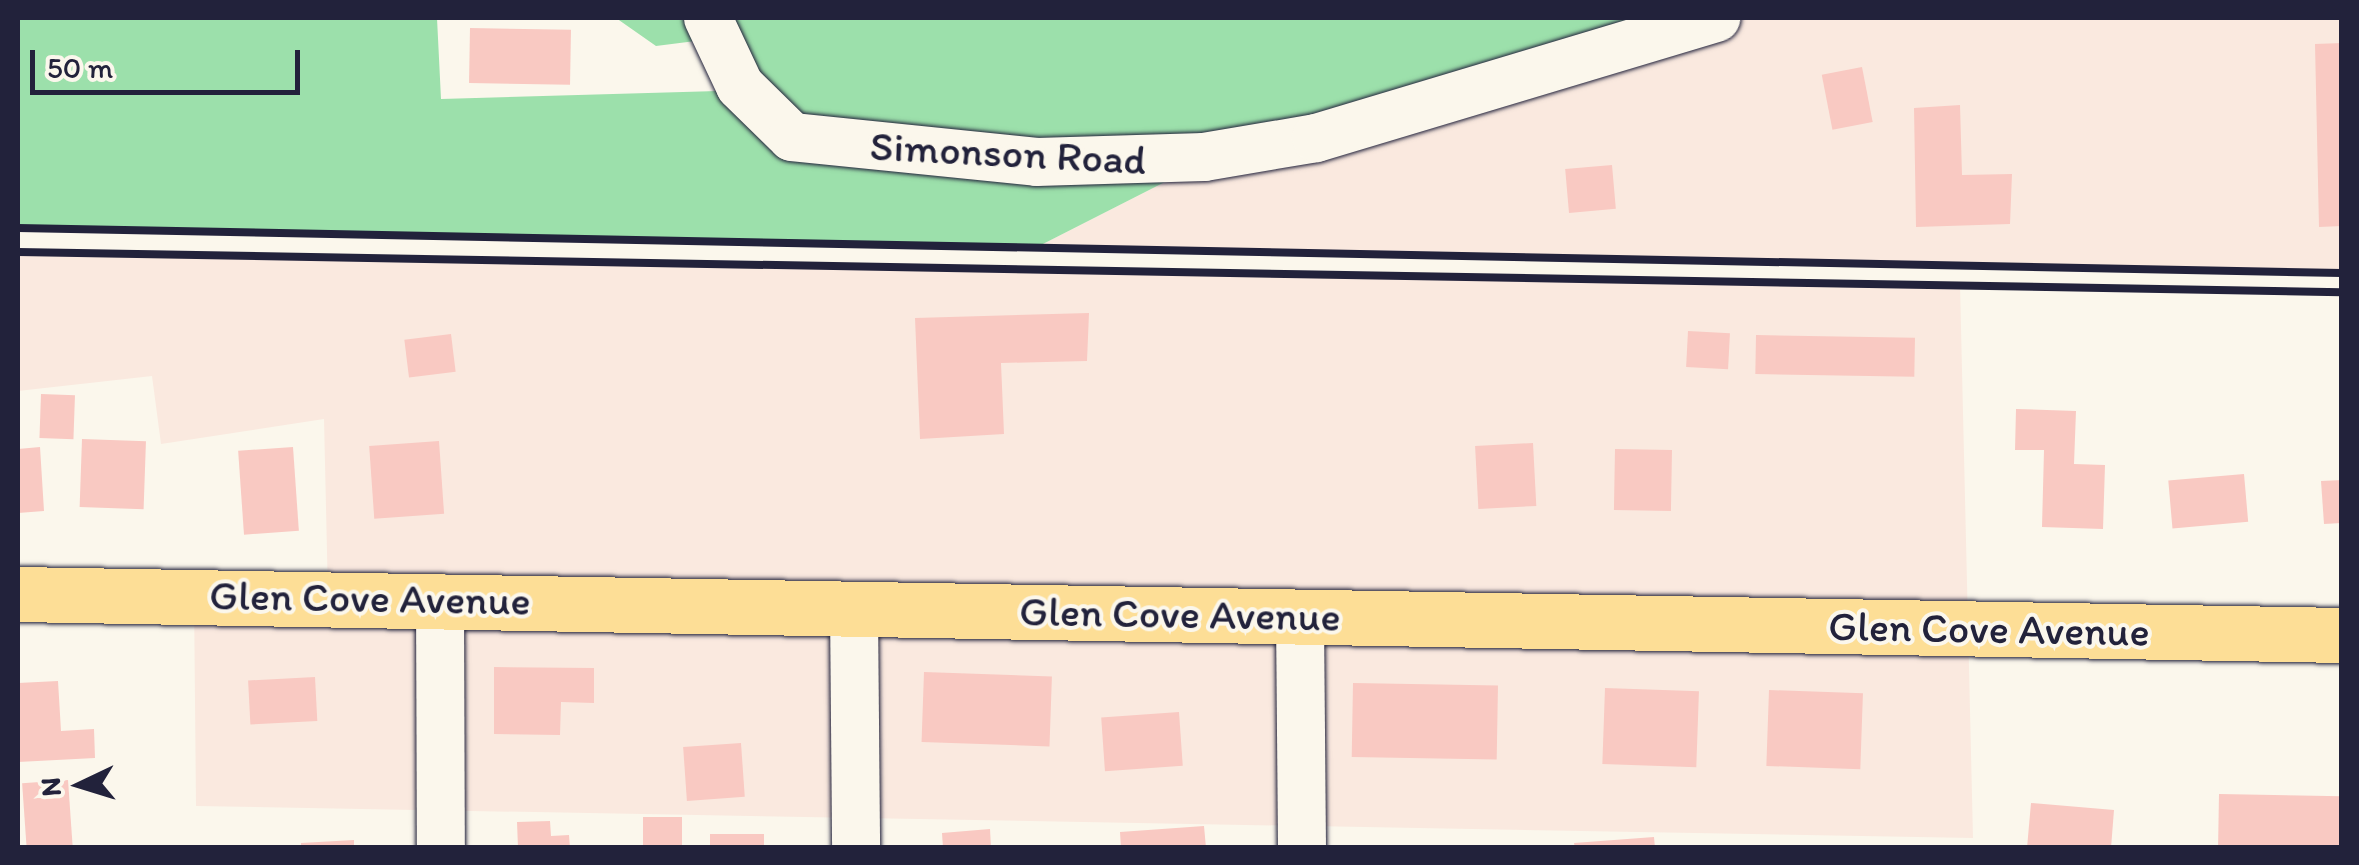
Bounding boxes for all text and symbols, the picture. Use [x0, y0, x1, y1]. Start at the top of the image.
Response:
scale bar [35, 30, 305, 92]
text: 50 m [47, 49, 113, 86]
street label: Simonson Road [868, 121, 1148, 185]
street label: Glen Cove Avenue [209, 570, 531, 626]
street label: Glen Cove Avenue [1019, 586, 1341, 642]
street label: Glen Cove Avenue [1828, 601, 2150, 657]
north arrow [30, 735, 130, 835]
text: N [32, 776, 68, 798]

